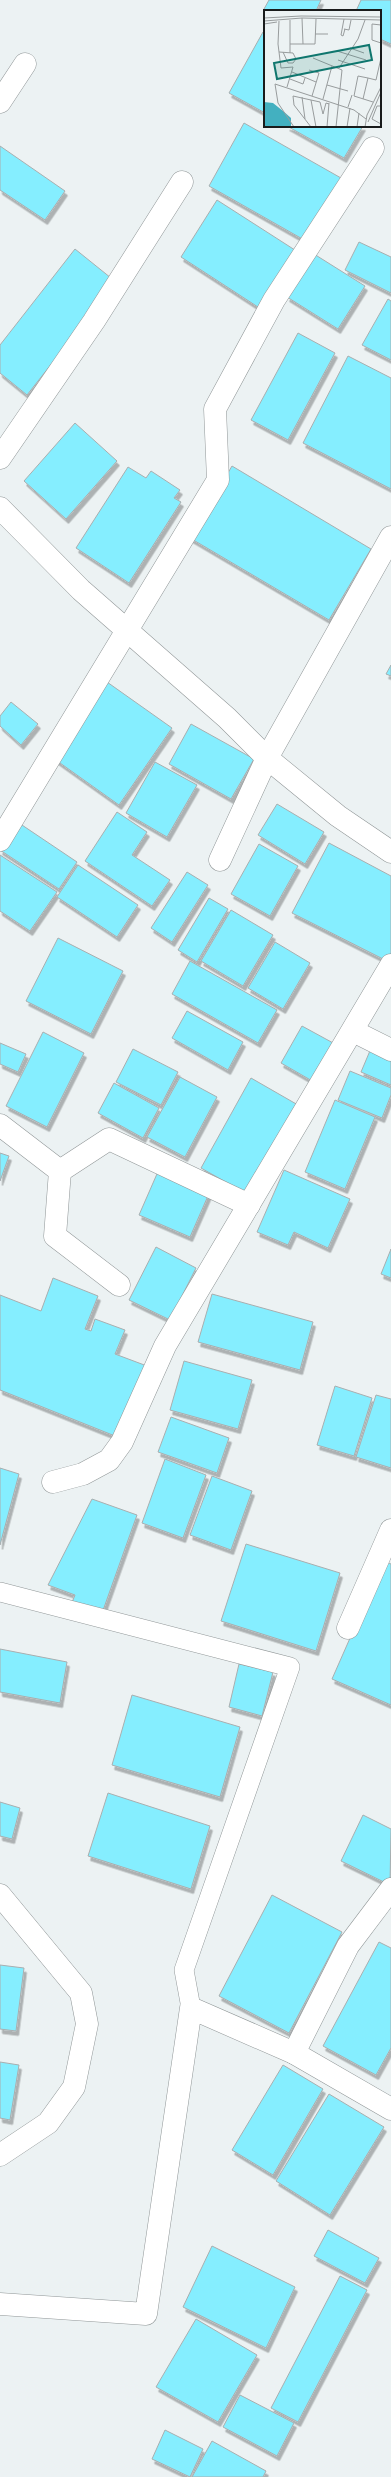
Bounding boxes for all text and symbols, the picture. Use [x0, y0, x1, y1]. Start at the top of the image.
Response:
inset map [264, 10, 381, 127]

